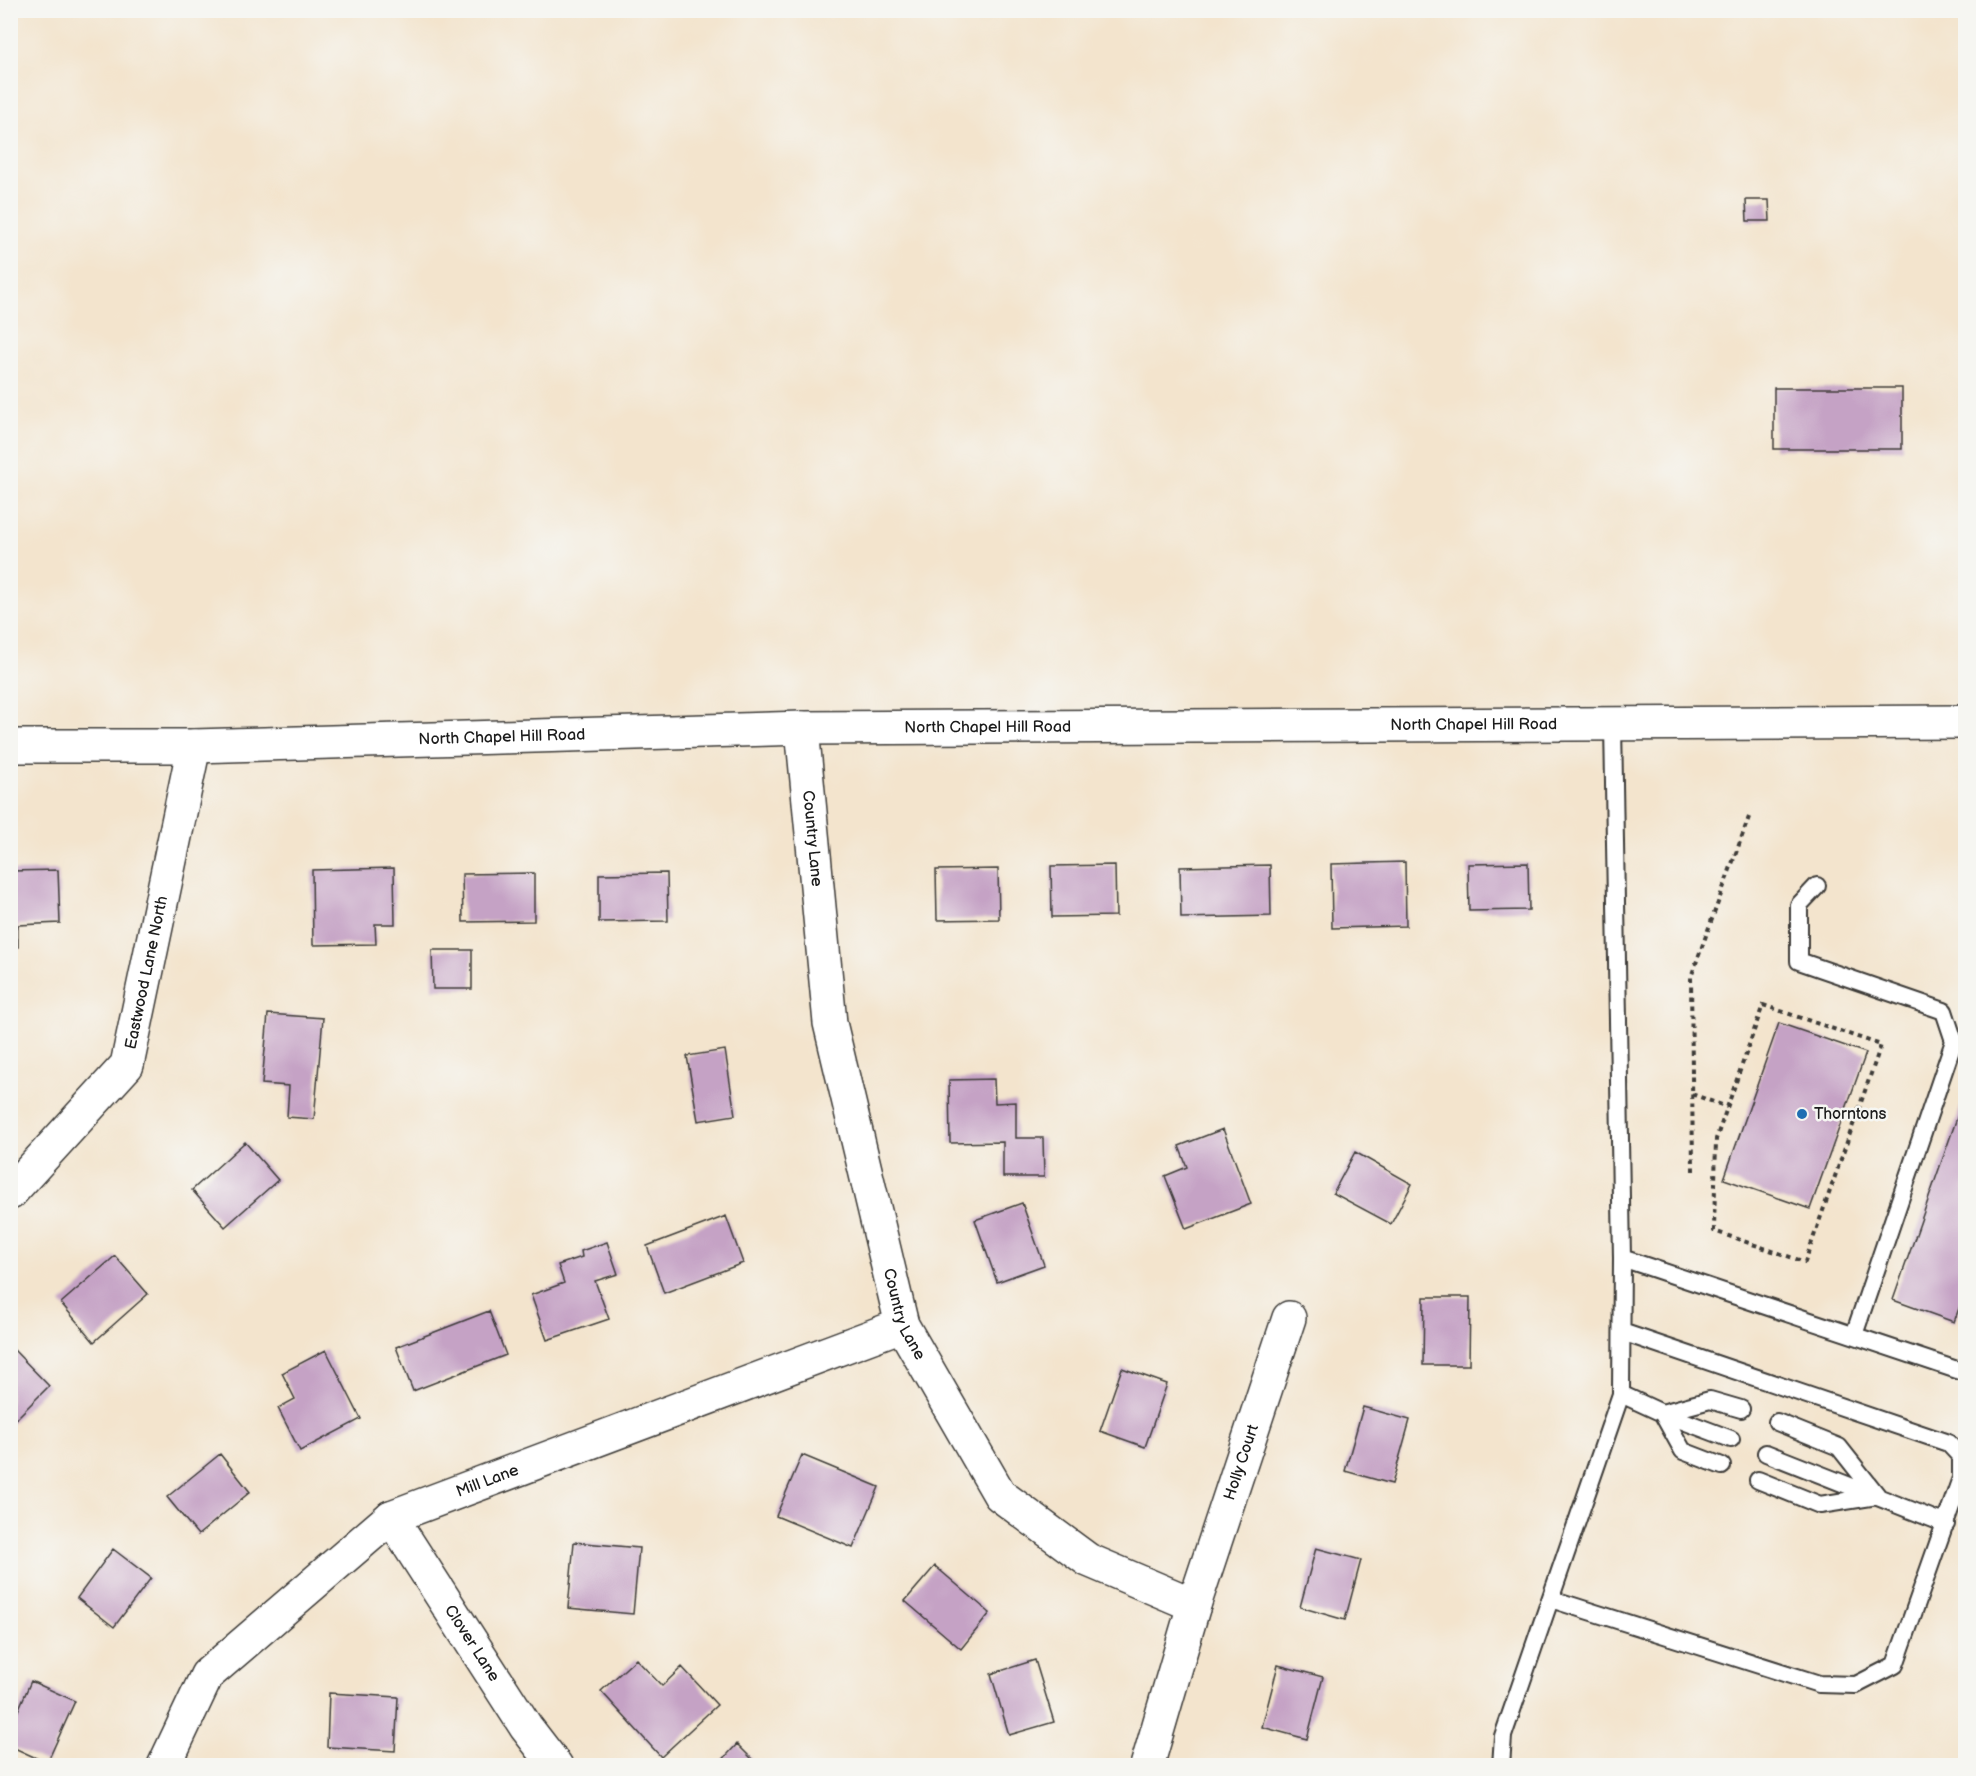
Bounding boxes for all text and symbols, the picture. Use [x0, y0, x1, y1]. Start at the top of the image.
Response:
street label: North Chapel Hill Road [1390, 715, 1557, 734]
street label: North Chapel Hill Road [904, 717, 1071, 737]
street label: North Chapel Hill Road [418, 725, 586, 749]
street label: Country Lane [798, 790, 827, 888]
street label: Eastwood Lane North [121, 894, 172, 1051]
place label: Thorntons [1814, 1105, 1886, 1124]
marker: Thorntons [1795, 1107, 1809, 1121]
street label: Country Lane [879, 1266, 930, 1364]
street label: Holly Court [1220, 1422, 1263, 1503]
street label: Mill Lane [453, 1460, 522, 1501]
street label: Clover Lane [441, 1601, 504, 1685]

